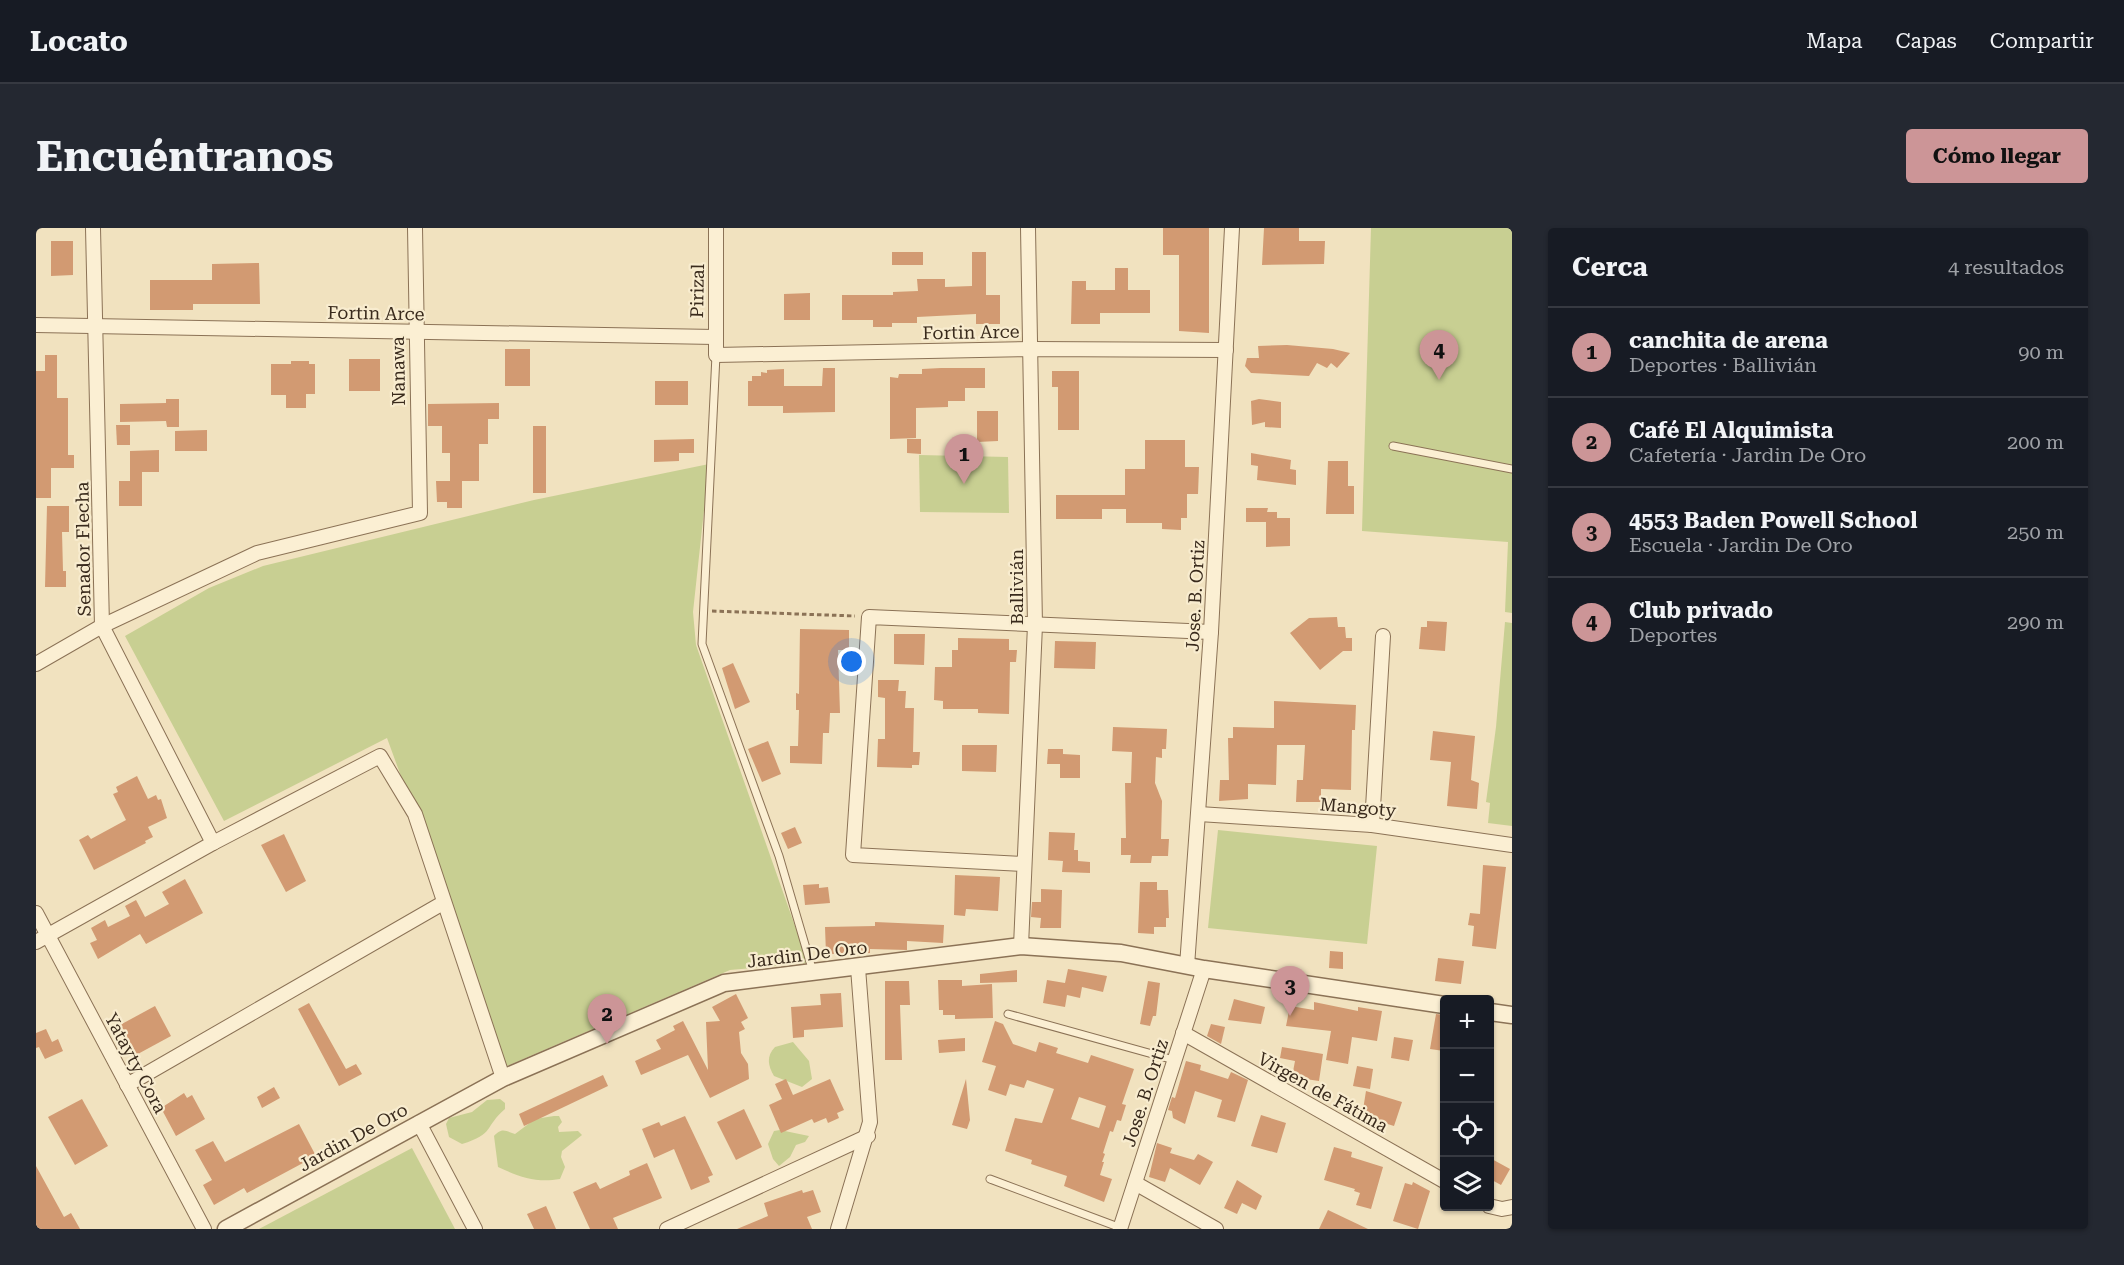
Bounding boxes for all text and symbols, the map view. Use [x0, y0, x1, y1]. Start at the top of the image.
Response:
text: Locato [30, 25, 128, 58]
text: Mapa [1806, 29, 1862, 53]
text: Capas [1895, 29, 1957, 53]
text: Compartir [1990, 29, 2094, 53]
button: Cómo llegar [1906, 129, 2088, 183]
text: Encuéntranos [36, 132, 334, 181]
text: Cerca [1572, 252, 1648, 282]
text: 4 resultados [1948, 255, 2064, 279]
street label: Pirizal [686, 263, 708, 318]
street label: Fortin Arce [327, 302, 425, 324]
street label: Fortin Arce [922, 321, 1020, 343]
text: canchita de arena [1629, 328, 1828, 353]
pin: 4 [1420, 330, 1458, 380]
street label: Nanawa [387, 336, 409, 406]
text: 1 [1586, 340, 1597, 364]
text: 90 m [2018, 340, 2064, 364]
text: Deportes · Ballivián [1629, 353, 1817, 377]
text: Café El Alquimista [1629, 418, 1833, 443]
text: 2 [1586, 430, 1597, 454]
text: 200 m [2007, 430, 2064, 454]
pin: 1 [944, 434, 984, 484]
text: Cafetería · Jardin De Oro [1629, 443, 1866, 467]
street label: Senador Flecha [71, 481, 95, 617]
text: 4553 Baden Powell School [1629, 508, 1917, 533]
text: 3 [1586, 520, 1597, 544]
text: 250 m [2007, 520, 2064, 544]
text: Escuela · Jardin De Oro [1629, 533, 1853, 557]
street label: Jose. B. Ortiz [1182, 539, 1208, 652]
street label: Ballivián [1006, 549, 1027, 625]
text: Club privado [1629, 598, 1773, 623]
text: 4 [1586, 610, 1597, 634]
text: 290 m [2007, 610, 2064, 634]
text: Deportes [1629, 623, 1717, 647]
your location [837, 647, 866, 676]
street label: Mangoty [1319, 793, 1397, 821]
street label: Jardin De Oro [746, 936, 868, 972]
pin: 3 [1270, 966, 1310, 1016]
pin: 2 [588, 994, 626, 1044]
map controls [1440, 995, 1494, 1211]
button: + [1440, 995, 1494, 1049]
street label: Yatayty Cora [101, 1009, 171, 1117]
street label: Jose. B. Ortiz [1118, 1036, 1172, 1149]
street label: Virgen de Fátima [1254, 1048, 1392, 1137]
button: − [1440, 1049, 1494, 1103]
street label: Jardin De Oro [295, 1098, 411, 1176]
button: locate [1440, 1103, 1494, 1157]
button: layers [1440, 1157, 1494, 1211]

